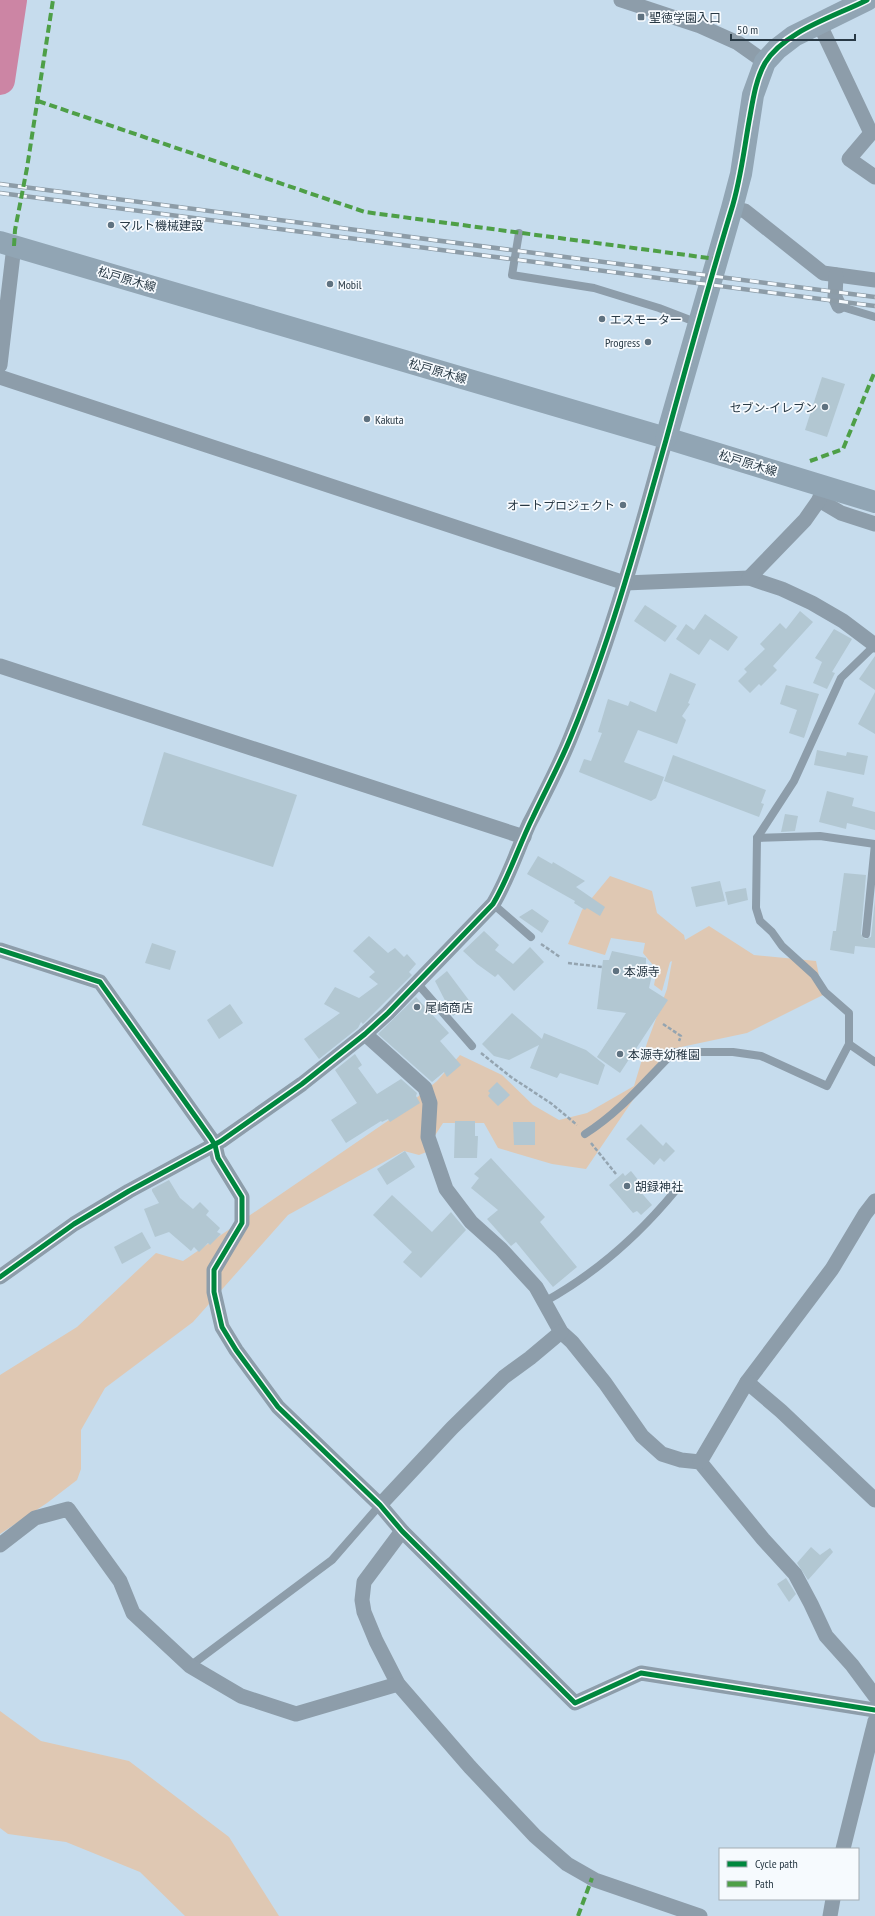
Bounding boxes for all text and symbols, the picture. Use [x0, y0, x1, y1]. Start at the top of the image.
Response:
place label: 聖徳学園入口 [649, 10, 721, 25]
marker: 聖徳学園入口 [636, 12, 646, 22]
scale bar [731, 16, 855, 42]
text: 50 m [737, 22, 758, 37]
place label: マルト機械建設 [119, 218, 203, 233]
marker: マルト機械建設 [106, 220, 116, 230]
street label: 松戸原木線 [96, 264, 158, 294]
place label: Mobil [338, 277, 362, 292]
marker: Mobil [325, 279, 335, 289]
place label: エスモーター [610, 312, 682, 327]
marker: エスモーター [597, 314, 607, 324]
place label: Progress [605, 335, 640, 350]
marker: Progress [643, 337, 653, 347]
street label: 松戸原木線 [407, 356, 469, 386]
place label: セブン-イレブン [730, 400, 817, 415]
marker: セブン-イレブン [820, 402, 830, 412]
place label: Kakuta [375, 412, 404, 427]
marker: Kakuta [362, 414, 372, 424]
street label: 松戸原木線 [717, 447, 779, 479]
place label: オートプロジェクト [507, 498, 615, 513]
marker: オートプロジェクト [618, 500, 628, 510]
place label: 本源寺 [624, 964, 660, 979]
marker: 本源寺 [611, 966, 621, 976]
place label: 尾崎商店 [425, 1000, 473, 1015]
marker: 尾崎商店 [412, 1002, 422, 1012]
place label: 本源寺幼稚園 [628, 1047, 700, 1062]
marker: 本源寺幼稚園 [615, 1049, 625, 1059]
place label: 胡録神社 [635, 1179, 683, 1194]
marker: 胡録神社 [622, 1181, 632, 1191]
legend [719, 1848, 859, 1900]
text: Cycle path [755, 1856, 798, 1871]
text: Path [755, 1876, 773, 1891]

